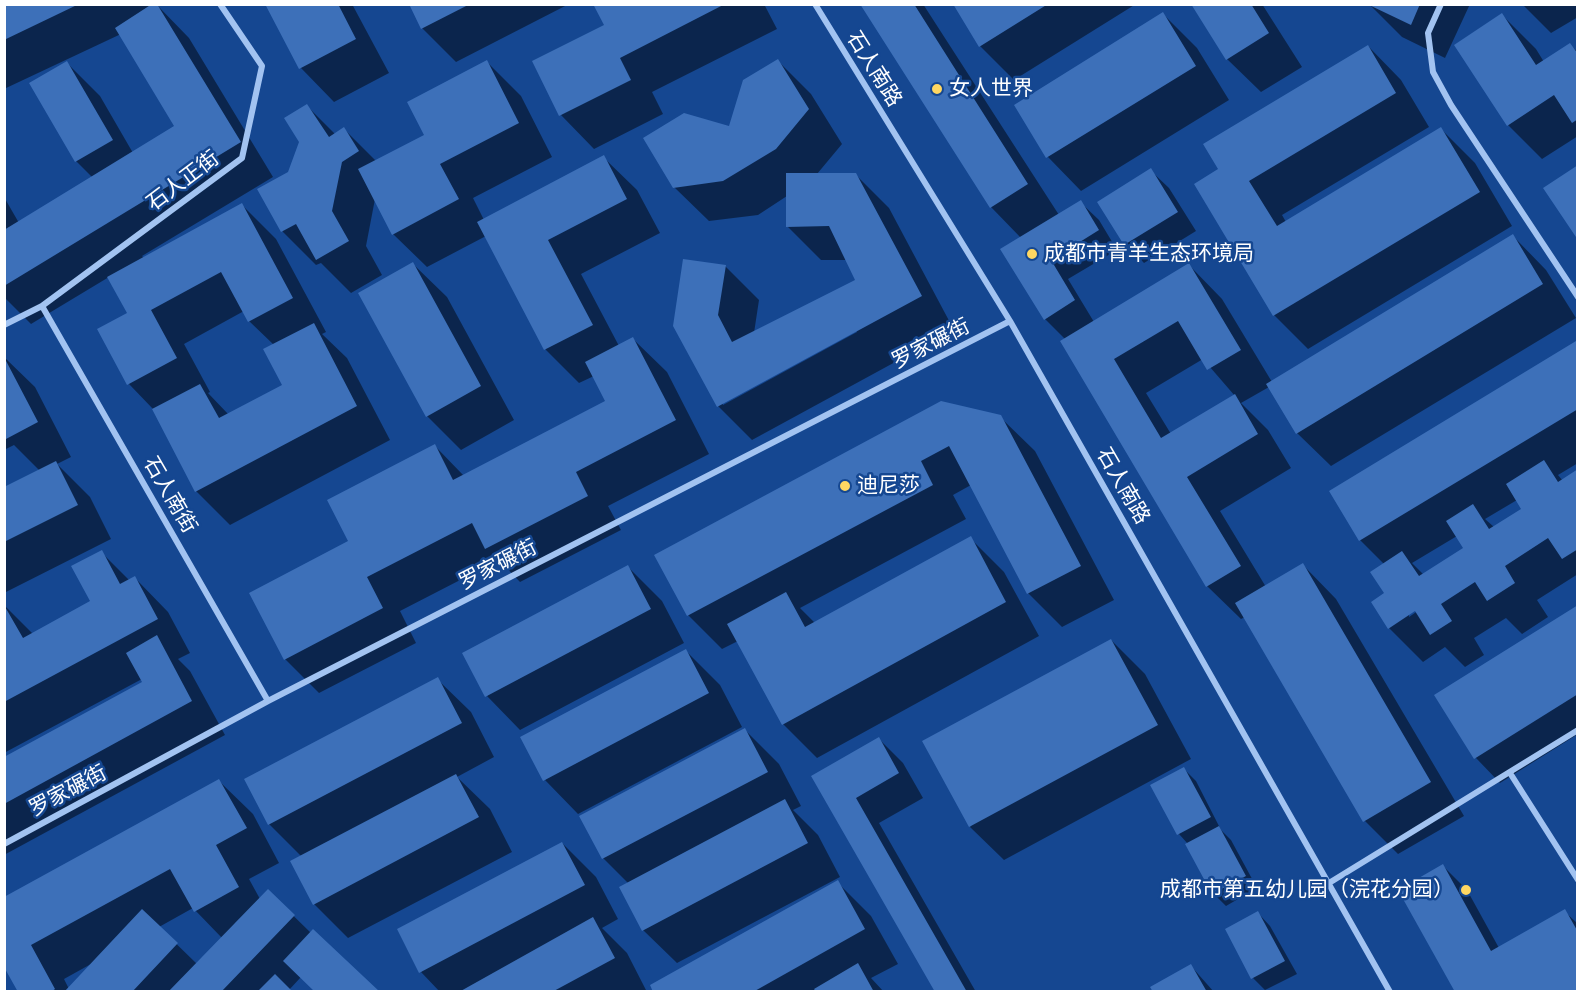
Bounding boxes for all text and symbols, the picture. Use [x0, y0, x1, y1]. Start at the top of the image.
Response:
street label: 石人南路 [841, 27, 907, 111]
place label: 女人世界 [949, 76, 1033, 102]
marker: 女人世界 [930, 82, 944, 96]
street label: 石人正街 [142, 146, 224, 216]
place label: 成都市青羊生态环境局 [1044, 241, 1254, 267]
marker: 成都市青羊生态环境局 [1025, 247, 1039, 261]
street label: 罗家碾街 [888, 314, 974, 374]
street label: 石人南路 [1091, 443, 1155, 529]
street label: 石人南街 [138, 452, 202, 538]
place label: 迪尼莎 [857, 473, 920, 499]
marker: 迪尼莎 [838, 479, 852, 493]
street label: 罗家碾街 [455, 535, 541, 595]
street label: 罗家碾街 [25, 760, 111, 822]
place label: 成都市第五幼儿园（浣花分园） [1160, 877, 1454, 903]
marker: 成都市第五幼儿园（浣花分园） [1459, 883, 1473, 897]

